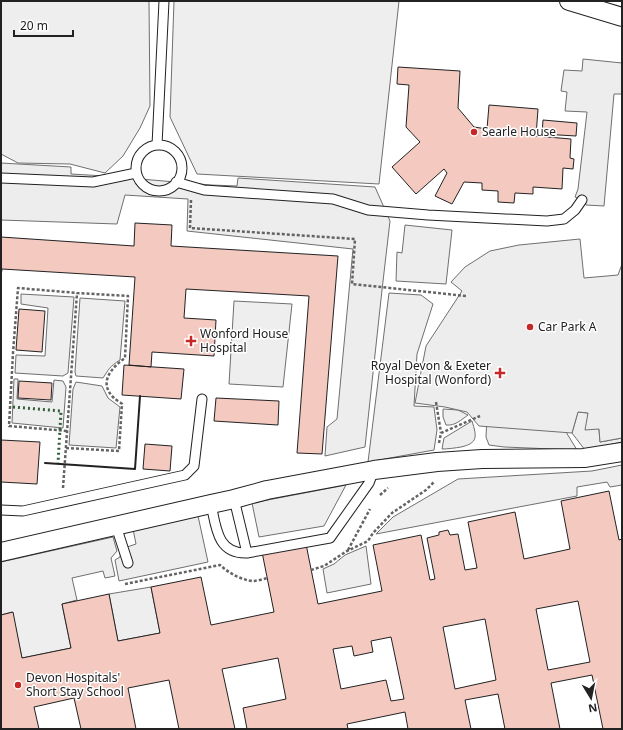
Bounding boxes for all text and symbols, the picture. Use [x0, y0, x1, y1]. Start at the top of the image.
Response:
scale bar [14, 12, 73, 38]
text: 20 m [20, 17, 48, 34]
place label: Searle House [482, 123, 556, 140]
marker: Searle House [469, 127, 479, 137]
place label: Car Park A [538, 318, 597, 335]
marker: Car Park A [525, 322, 535, 332]
place label: Wonford House Hospital [200, 325, 289, 356]
marker: Wonford House Hospital [185, 335, 197, 347]
place label: Royal Devon & Exeter Hospital (Wonford) [371, 357, 491, 388]
marker: Royal Devon & Exeter Hospital (Wonford) [494, 367, 506, 379]
place label: Devon Hospitals' Short Stay School [26, 669, 124, 700]
north arrow [571, 678, 611, 718]
marker: Devon Hospitals' Short Stay School [13, 680, 23, 690]
text: N [587, 700, 599, 717]

